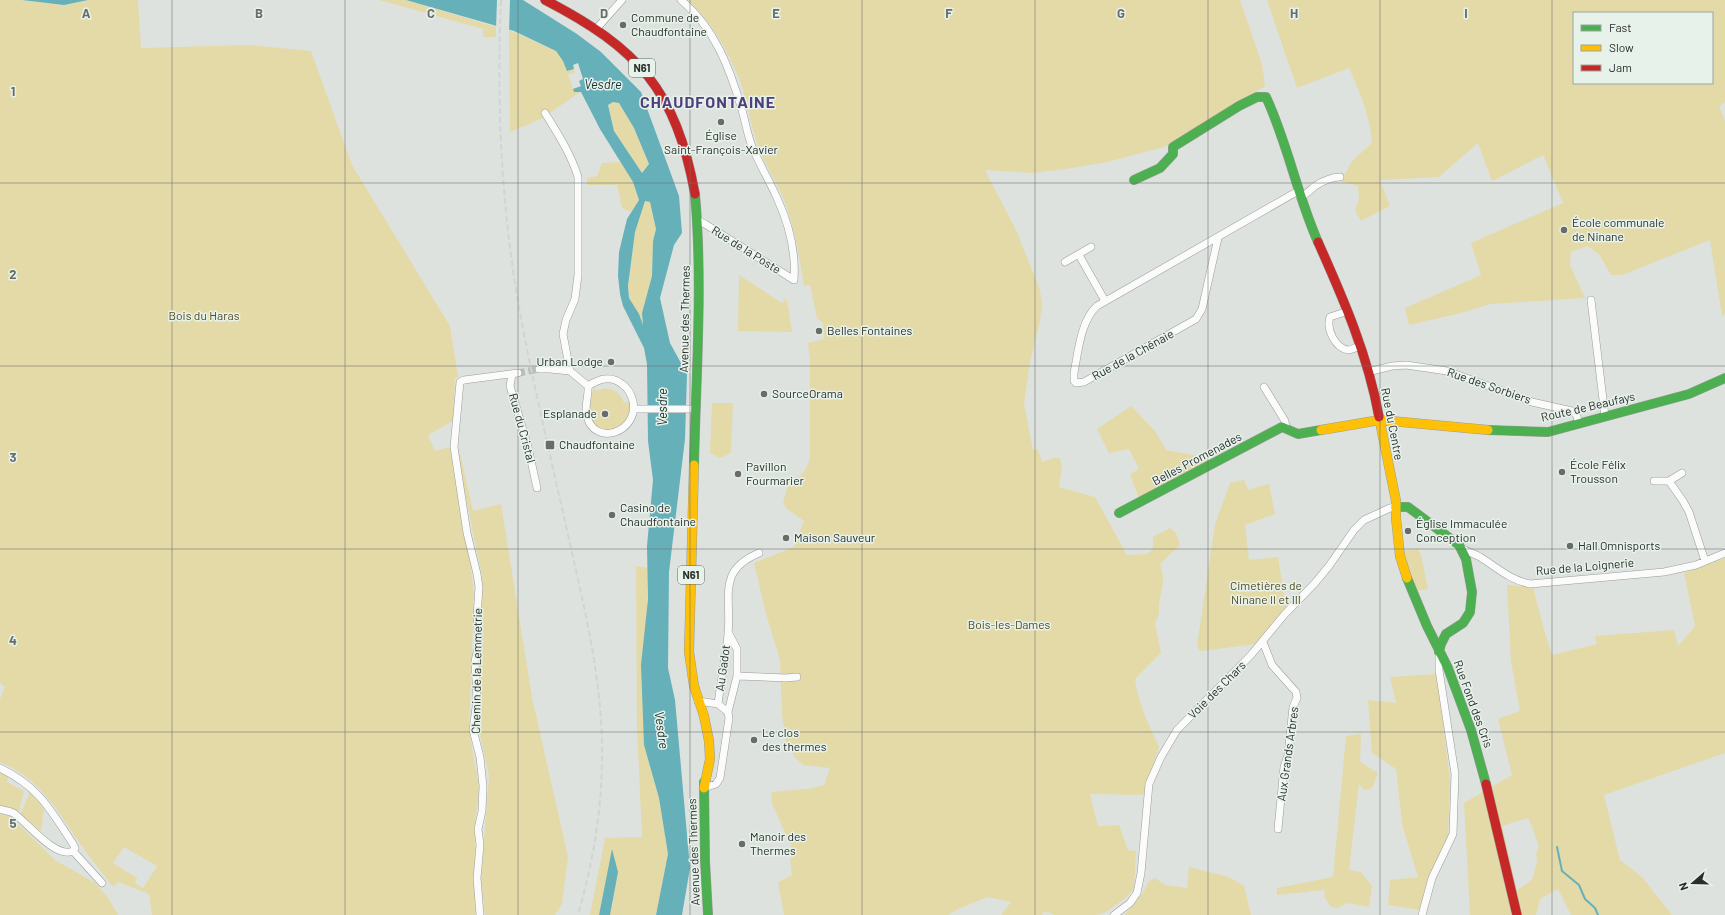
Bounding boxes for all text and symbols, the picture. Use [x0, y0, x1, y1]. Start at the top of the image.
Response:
text: A [82, 5, 91, 21]
text: B [255, 5, 263, 21]
text: C [427, 5, 435, 21]
text: D [600, 5, 608, 21]
text: E [772, 5, 780, 21]
text: F [945, 5, 953, 21]
text: G [1117, 5, 1125, 21]
text: H [1290, 5, 1298, 21]
text: I [1464, 5, 1468, 21]
place label: Commune de Chaudfontaine [631, 10, 707, 38]
legend [1573, 12, 1713, 84]
marker: Commune de Chaudfontaine [618, 20, 628, 30]
text: Fast [1609, 20, 1632, 34]
text: Slow [1609, 40, 1634, 54]
road number: N61 [629, 59, 655, 77]
text: Jam [1609, 60, 1632, 74]
water label: Vesdre [584, 76, 622, 92]
text: 1 [11, 83, 15, 99]
district label: CHAUDFONTAINE [640, 92, 776, 111]
marker: Église Saint-François-Xavier [716, 117, 726, 127]
place label: Église Saint-François-Xavier [664, 128, 779, 156]
place label: École communale de Ninane [1572, 215, 1664, 243]
street label: Rue de la Poste [709, 222, 784, 276]
marker: École communale de Ninane [1559, 225, 1569, 235]
street label: Avenue des Thermes [676, 265, 692, 373]
text: 2 [9, 266, 17, 282]
park label: Bois du Haras [169, 308, 240, 322]
place label: Belles Fontaines [827, 323, 912, 337]
marker: Belles Fontaines [814, 326, 824, 336]
street label: Rue de la Chênaie [1089, 326, 1176, 382]
place label: Urban Lodge [537, 354, 603, 368]
marker: Urban Lodge [606, 357, 616, 367]
street label: Rue des Sorbiers [1446, 364, 1533, 406]
place label: SourceOrama [772, 386, 843, 400]
street label: Rue du Centre [1379, 387, 1407, 461]
water label: Vesdre [654, 388, 670, 426]
street label: Route de Beaufays [1539, 388, 1636, 424]
marker: SourceOrama [759, 389, 769, 399]
street label: Rue du Cristal [507, 391, 539, 464]
place label: Esplanade [543, 406, 597, 420]
marker: Esplanade [600, 409, 610, 419]
street label: Belles Promenades [1149, 429, 1244, 488]
place label: Chaudfontaine [559, 437, 635, 451]
marker: Chaudfontaine [544, 439, 556, 451]
text: 3 [9, 449, 17, 465]
place label: École Félix Trousson [1570, 457, 1626, 485]
place label: Pavillon Fourmarier [746, 459, 805, 487]
marker: École Félix Trousson [1557, 467, 1567, 477]
marker: Pavillon Fourmarier [733, 469, 743, 479]
place label: Casino de Chaudfontaine [620, 500, 696, 528]
marker: Casino de Chaudfontaine [607, 510, 617, 520]
place label: Église Immaculée Conception [1416, 516, 1507, 544]
marker: Église Immaculée Conception [1403, 526, 1413, 536]
place label: Maison Sauveur [794, 530, 876, 544]
marker: Maison Sauveur [781, 533, 791, 543]
place label: Hall Omnisports [1578, 538, 1661, 552]
marker: Hall Omnisports [1565, 541, 1575, 551]
street label: Rue de la Loignerie [1535, 555, 1635, 577]
road number: N61 [678, 566, 704, 584]
park label: Cimetières de Ninane II et III [1230, 578, 1302, 606]
street label: Chemin de la Lemmetrie [468, 608, 484, 734]
park label: Bois-les-Dames [968, 617, 1050, 631]
text: 4 [9, 632, 17, 648]
street label: Au Gadot [712, 644, 732, 692]
street label: Voie des Chars [1185, 657, 1248, 721]
street label: Rue Fond des Cris [1452, 658, 1496, 750]
street label: Aux Grands Arbres [1273, 705, 1301, 802]
water label: Vesdre [651, 710, 673, 750]
place label: Le clos des thermes [762, 725, 827, 753]
marker: Le clos des thermes [749, 735, 759, 745]
street label: Avenue des Thermes [684, 798, 702, 906]
text: 5 [9, 815, 17, 831]
place label: Manoir des Thermes [750, 829, 806, 857]
marker: Manoir des Thermes [737, 839, 747, 849]
north arrow [1673, 863, 1713, 903]
text: N [1676, 881, 1690, 892]

